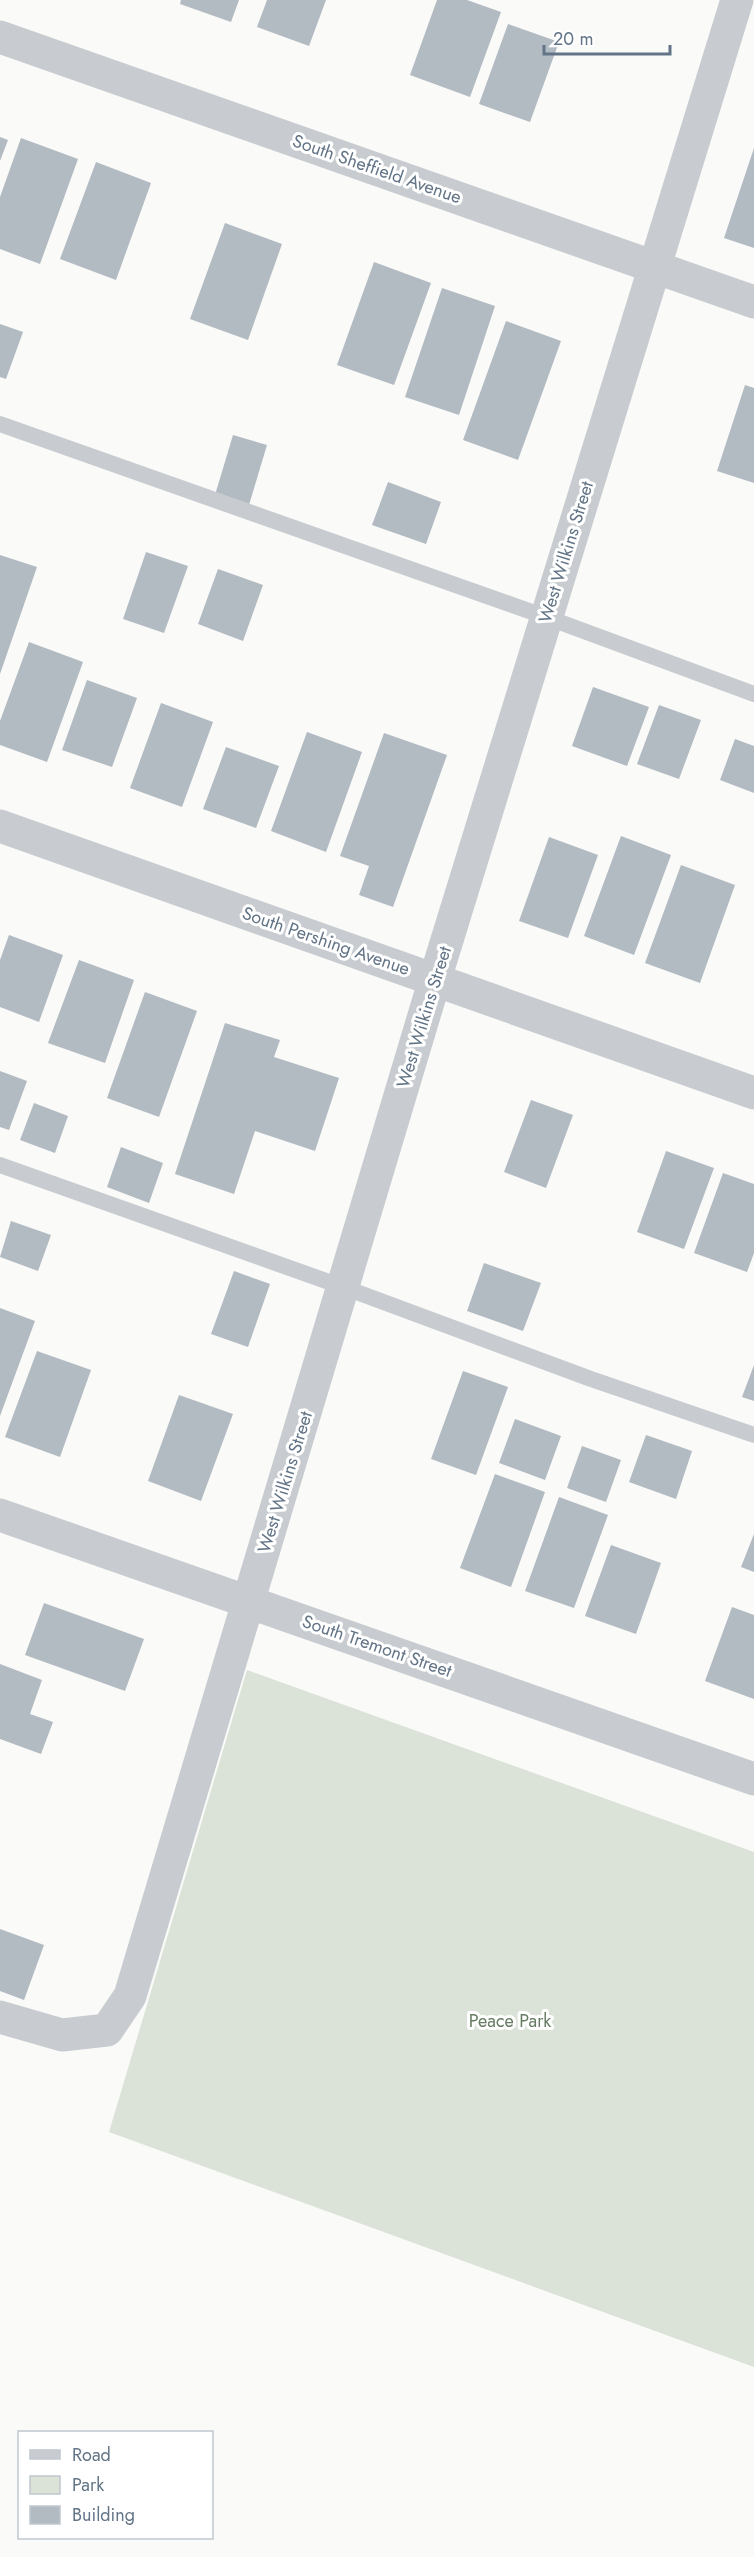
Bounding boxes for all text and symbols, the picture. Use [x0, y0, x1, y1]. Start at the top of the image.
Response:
scale bar [544, 18, 670, 56]
text: 20 m [553, 26, 593, 52]
street label: South Sheffield Avenue [289, 128, 465, 210]
street label: West Wilkins Street [532, 477, 600, 626]
street label: South Pershing Avenue [239, 900, 413, 982]
street label: West Wilkins Street [390, 942, 458, 1091]
street label: West Wilkins Street [251, 1407, 319, 1556]
street label: South Tremont Street [299, 1608, 456, 1684]
park label: Peace Park [469, 2008, 551, 2034]
legend [18, 2431, 213, 2539]
text: Road [72, 2442, 111, 2468]
text: Park [72, 2472, 104, 2498]
text: Building [72, 2502, 135, 2528]

